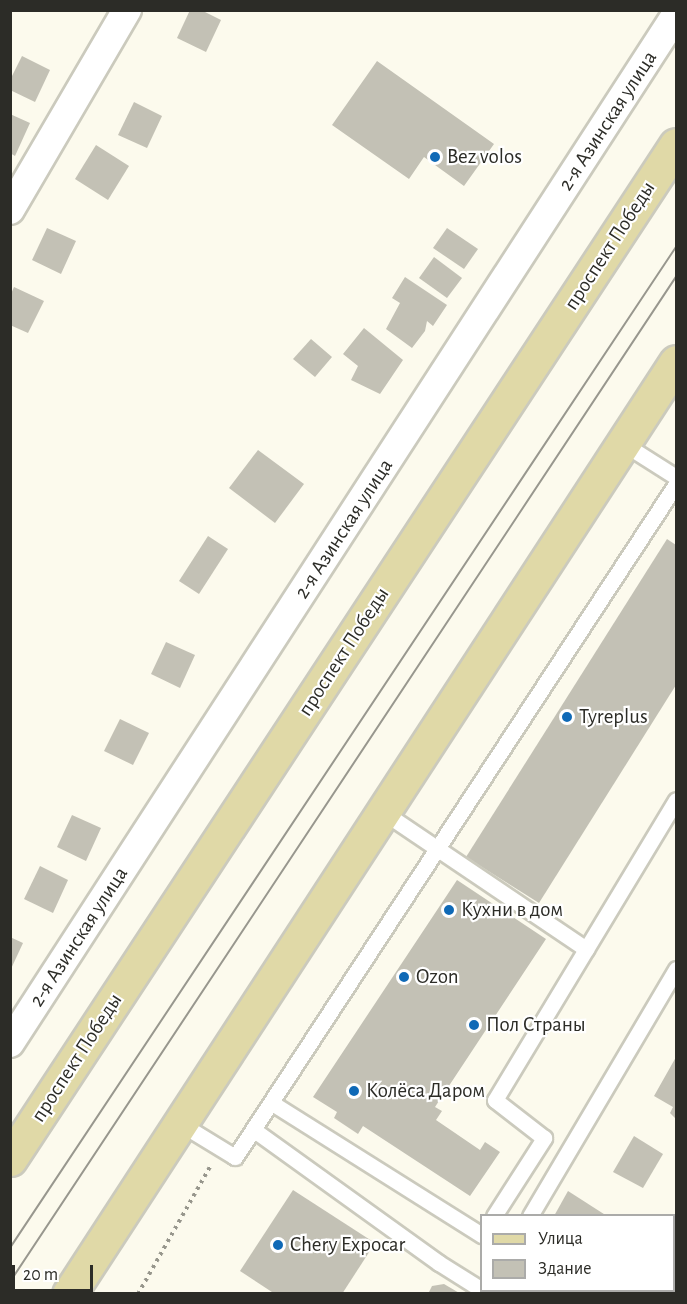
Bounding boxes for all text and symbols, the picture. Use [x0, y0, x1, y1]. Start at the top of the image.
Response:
street label: 2-я Азинская улица [553, 46, 663, 196]
place label: Bez volos [447, 144, 522, 170]
marker: Bez volos [428, 150, 442, 164]
street label: проспект Победы [559, 177, 661, 315]
street label: 2-я Азинская улица [289, 454, 399, 604]
street label: проспект Победы [293, 583, 395, 721]
place label: Tyreplus [579, 704, 648, 730]
marker: Tyreplus [560, 710, 574, 724]
street label: 2-я Азинская улица [24, 862, 134, 1012]
place label: Кухни в дом [461, 897, 563, 923]
marker: Кухни в дом [442, 903, 456, 917]
place label: Ozon [416, 964, 459, 990]
marker: Ozon [397, 970, 411, 984]
street label: проспект Победы [26, 989, 128, 1127]
place label: Пол Страны [486, 1012, 586, 1038]
marker: Пол Страны [467, 1018, 481, 1032]
place label: Колёса Даром [366, 1078, 485, 1104]
marker: Колёса Даром [347, 1084, 361, 1098]
legend [480, 1214, 675, 1292]
text: Улица [538, 1230, 583, 1248]
place label: Chery Expocar [290, 1232, 405, 1258]
marker: Chery Expocar [271, 1238, 285, 1252]
scale bar [15, 1253, 96, 1291]
text: Здание [538, 1260, 592, 1278]
text: 20 m [23, 1266, 58, 1284]

